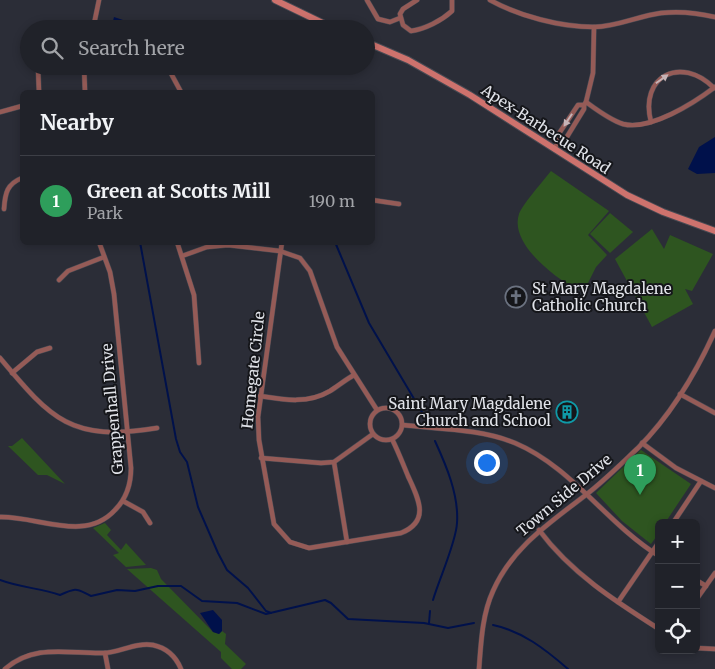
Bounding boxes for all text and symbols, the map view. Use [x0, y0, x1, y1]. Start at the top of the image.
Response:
search box [20, 20, 375, 75]
icon: search [38, 34, 66, 62]
text: Search here [78, 36, 185, 60]
one-way arrow [655, 74, 669, 84]
street label: Apex-Barbecue Road [477, 80, 614, 178]
text: Nearby [40, 109, 114, 136]
one-way arrow [563, 113, 573, 126]
text: Green at Scotts Mill [87, 179, 270, 203]
text: 1 [52, 191, 60, 211]
text: 190 m [309, 191, 355, 211]
text: Park [87, 203, 123, 223]
place label: St Mary Magdalene Catholic Church [532, 279, 672, 315]
church icon: St Mary Magdalene Catholic Church [504, 285, 528, 309]
street label: Homegate Circle [237, 310, 269, 430]
street label: Grappenhall Drive [97, 342, 127, 475]
place label: Saint Mary Magdalene Church and School [388, 394, 551, 430]
building icon: Saint Mary Magdalene Church and School [555, 400, 579, 424]
your location [474, 450, 500, 476]
street label: Town Side Drive [513, 450, 615, 540]
pin: 1 [624, 454, 656, 495]
map controls [655, 519, 700, 654]
button: + [655, 519, 700, 564]
button: − [655, 564, 700, 609]
button: locate [655, 609, 700, 654]

